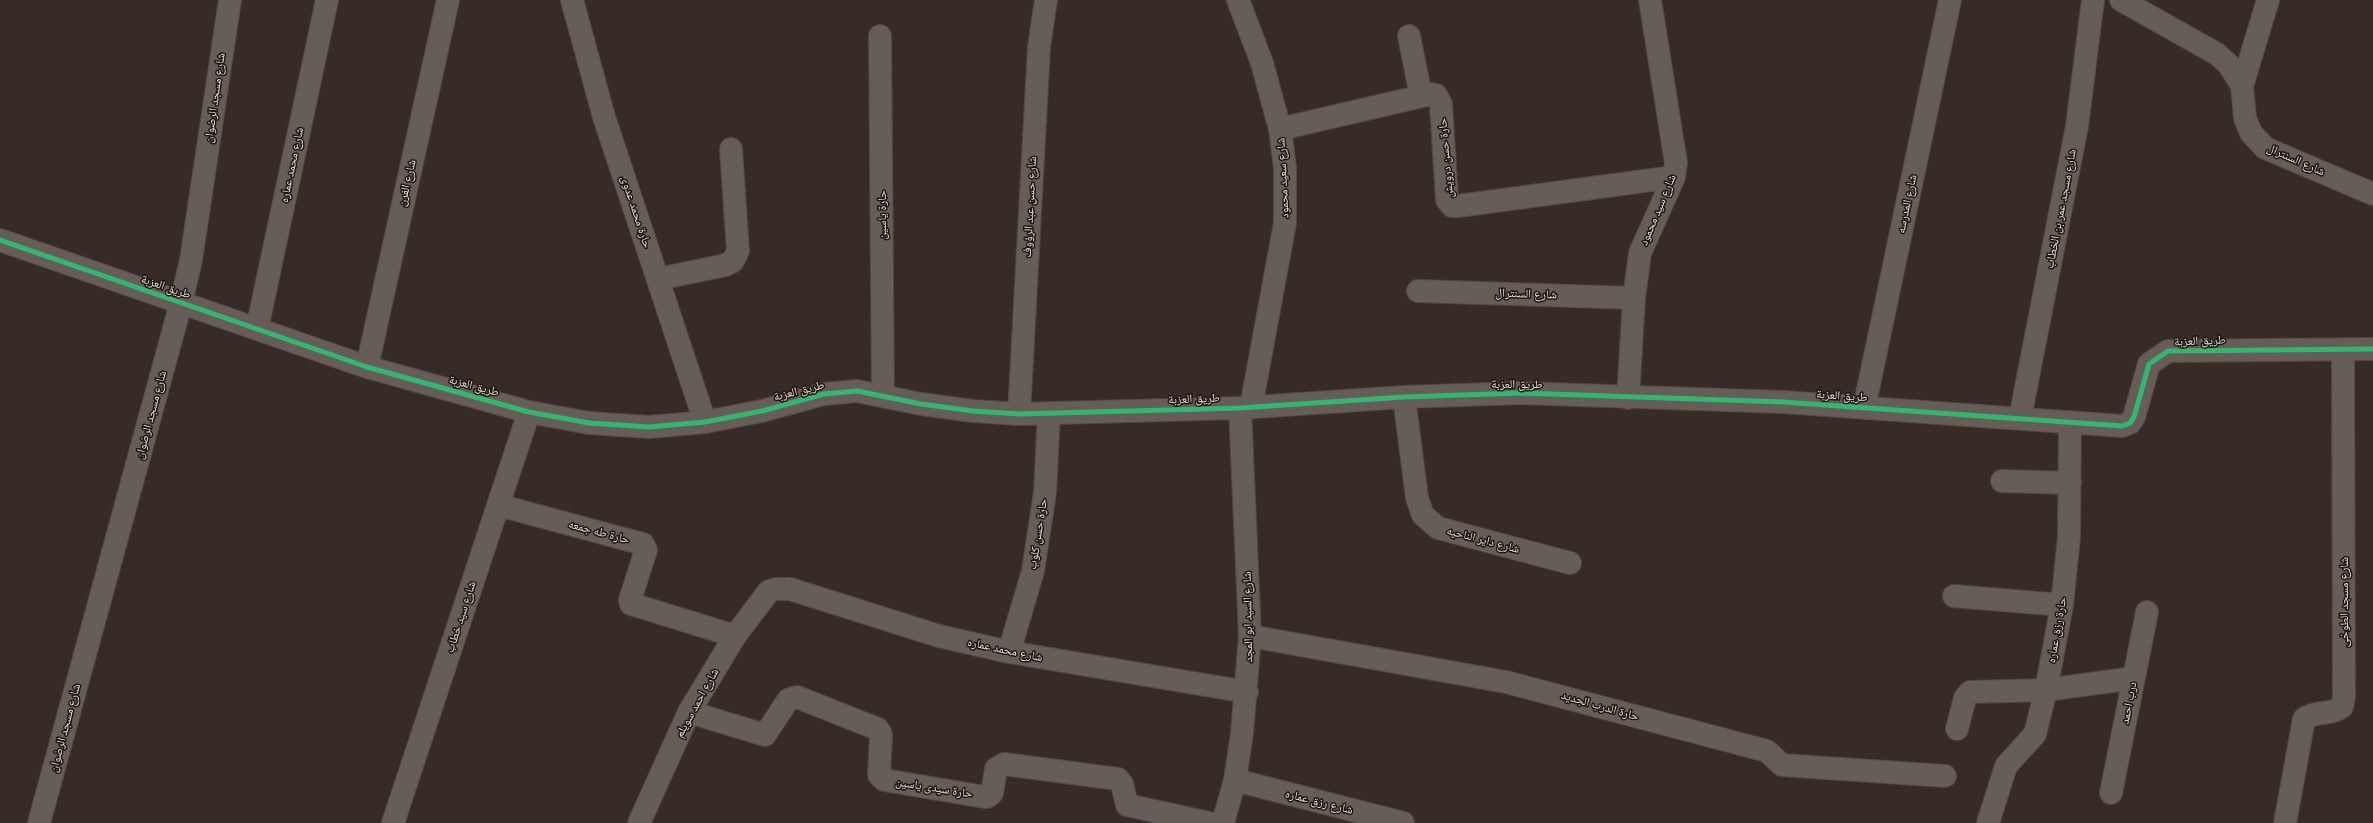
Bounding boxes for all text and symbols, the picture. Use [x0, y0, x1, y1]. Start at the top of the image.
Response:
street label: شارع مسجد الرضوان [202, 52, 228, 144]
street label: حارة حسن درويش [1435, 117, 1457, 199]
street label: شارع محمد عماره [277, 126, 307, 204]
street label: شارع سعيد محمود [1274, 137, 1292, 219]
street label: شارع السنترال [2265, 141, 2327, 179]
street label: شارع مسجد عمر بن الخطاب [2042, 148, 2080, 270]
street label: شارع حسن عبد الرؤوف [1020, 156, 1040, 258]
street label: شارع الفرن [395, 158, 419, 208]
street label: شارع سيد محمود [1637, 172, 1679, 248]
street label: شارع المدرسه [1894, 173, 1920, 235]
street label: حارة محمد عدوى [618, 174, 654, 250]
street label: حارة ياسين [875, 190, 889, 240]
street label: طريق العزبة [139, 272, 193, 302]
street label: شارع السنترال [1495, 286, 1557, 302]
street label: طريق العزبة [2174, 333, 2226, 349]
street label: شارع مسجد الرضوان [132, 369, 170, 461]
street label: طريق العزبة [447, 372, 501, 400]
street label: طريق العزبة [1491, 377, 1543, 391]
street label: طريق العزبة [772, 378, 826, 404]
street label: طريق العزبة [1816, 387, 1868, 405]
street label: طريق العزبة [1168, 391, 1220, 407]
street label: حارة حسن كلوب [1025, 497, 1051, 571]
street label: حارة طه جمعه [567, 517, 631, 547]
street label: شارع داير الناحيه [1445, 523, 1521, 557]
street label: شارع مسجد الطوخى [2337, 557, 2351, 647]
street label: شارع السيد ابو المجد [1240, 571, 1256, 663]
street label: شارع سيد خطاب [443, 579, 479, 655]
street label: حارة رزق عماره [2044, 596, 2070, 664]
street label: شارع محمد عماره [966, 635, 1044, 665]
street label: شارع احمد سويلم [672, 666, 722, 740]
street label: درب احمد [2118, 681, 2140, 725]
street label: شارع مسجد الرضوان [46, 682, 84, 774]
street label: حارة الدرب الجديد [1559, 688, 1641, 724]
street label: حارة سيدى ياسين [894, 775, 974, 801]
street label: شارع رزق عماره [1284, 787, 1354, 817]

